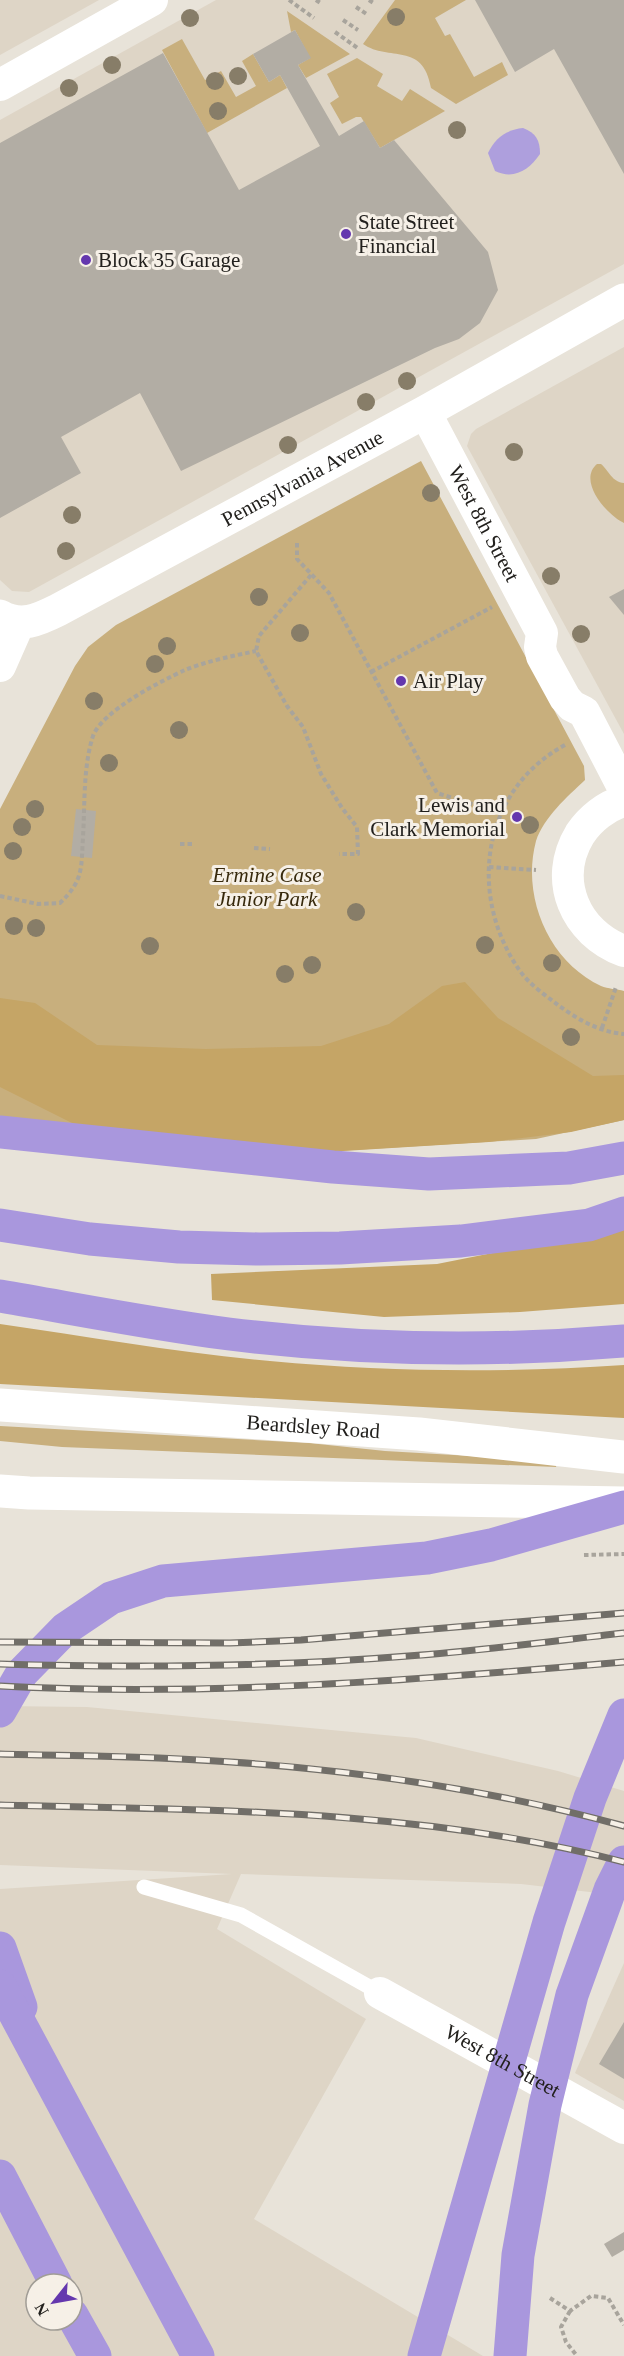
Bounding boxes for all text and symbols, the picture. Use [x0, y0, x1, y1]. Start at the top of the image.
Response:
place label: State Street Financial [358, 210, 454, 258]
marker: State Street Financial [339, 227, 353, 241]
place label: Block 35 Garage [98, 248, 240, 272]
marker: Block 35 Garage [79, 253, 93, 267]
street label: Pennsylvania Avenue [218, 425, 387, 531]
street label: West 8th Street [443, 461, 525, 586]
place label: Air Play [413, 669, 484, 693]
marker: Air Play [394, 674, 408, 688]
place label: Lewis and Clark Memorial [370, 793, 505, 841]
marker: Lewis and Clark Memorial [510, 810, 524, 824]
park label: Ermine Case Junior Park [211, 863, 322, 911]
street label: Beardsley Road [246, 1410, 381, 1443]
street label: West 8th Street [441, 2019, 564, 2102]
north arrow [24, 2272, 84, 2332]
text: N [31, 2300, 52, 2319]

